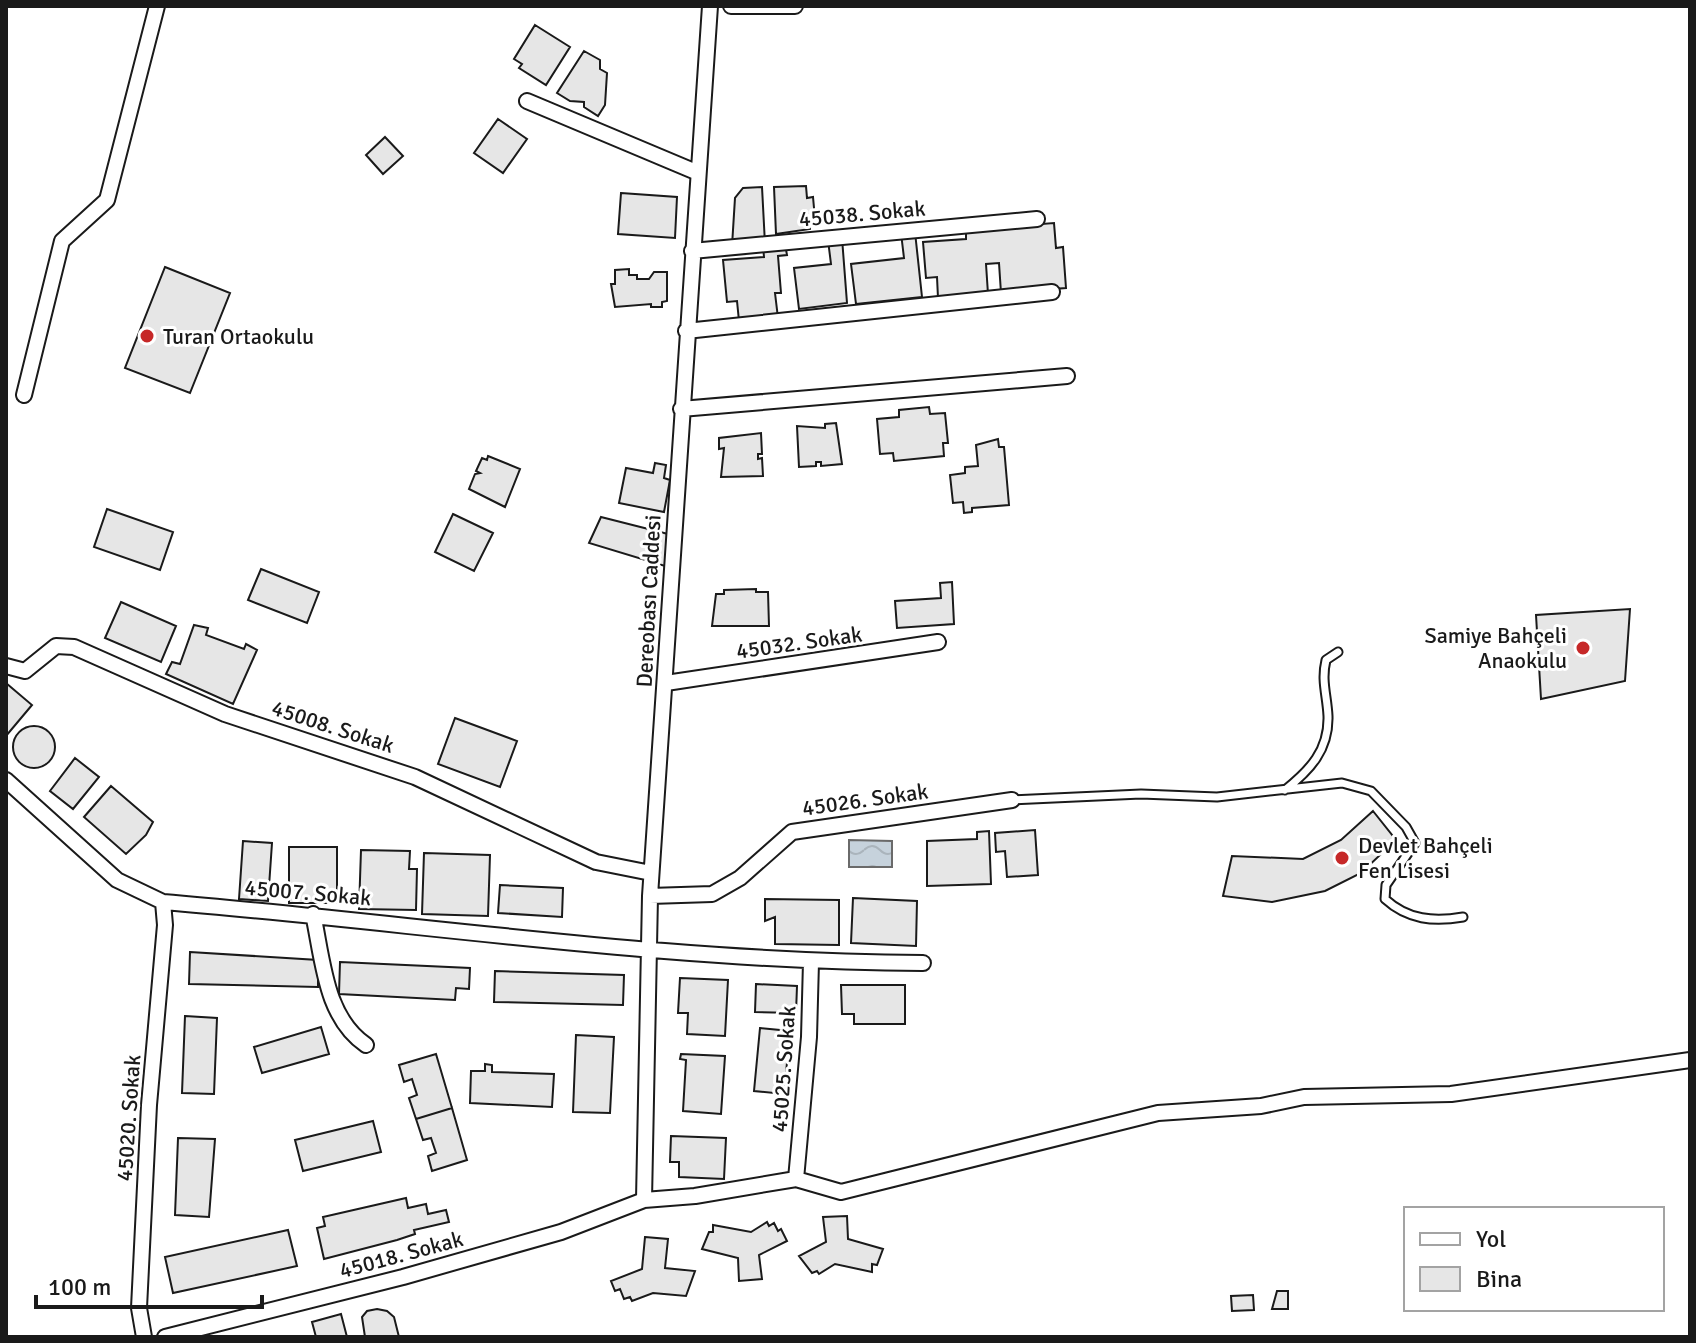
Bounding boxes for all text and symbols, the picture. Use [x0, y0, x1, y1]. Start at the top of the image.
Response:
street label: 45038. Sokak [798, 195, 926, 232]
place label: Turan Ortaokulu [163, 323, 314, 350]
marker: Turan Ortaokulu [138, 327, 156, 345]
street label: Dereobası Caddesi [630, 514, 667, 688]
street label: 45032. Sokak [734, 620, 864, 665]
place label: Samiye Bahçeli Anaokulu [1424, 622, 1567, 674]
marker: Samiye Bahçeli Anaokulu [1574, 639, 1592, 657]
street label: 45008. Sokak [268, 694, 397, 759]
street label: 45026. Sokak [800, 777, 930, 822]
place label: Devlet Bahçeli Fen Lisesi [1358, 832, 1493, 884]
marker: Devlet Bahçeli Fen Lisesi [1333, 849, 1351, 867]
street label: 45007. Sokak [244, 874, 372, 911]
street label: 45025. Sokak [766, 1005, 801, 1133]
street label: 45020. Sokak [111, 1054, 146, 1182]
legend [1404, 1207, 1664, 1311]
text: Yol [1476, 1224, 1506, 1254]
street label: 45018. Sokak [336, 1225, 466, 1284]
scale bar [36, 1259, 262, 1309]
text: Bina [1476, 1264, 1522, 1294]
text: 100 m [48, 1272, 111, 1302]

